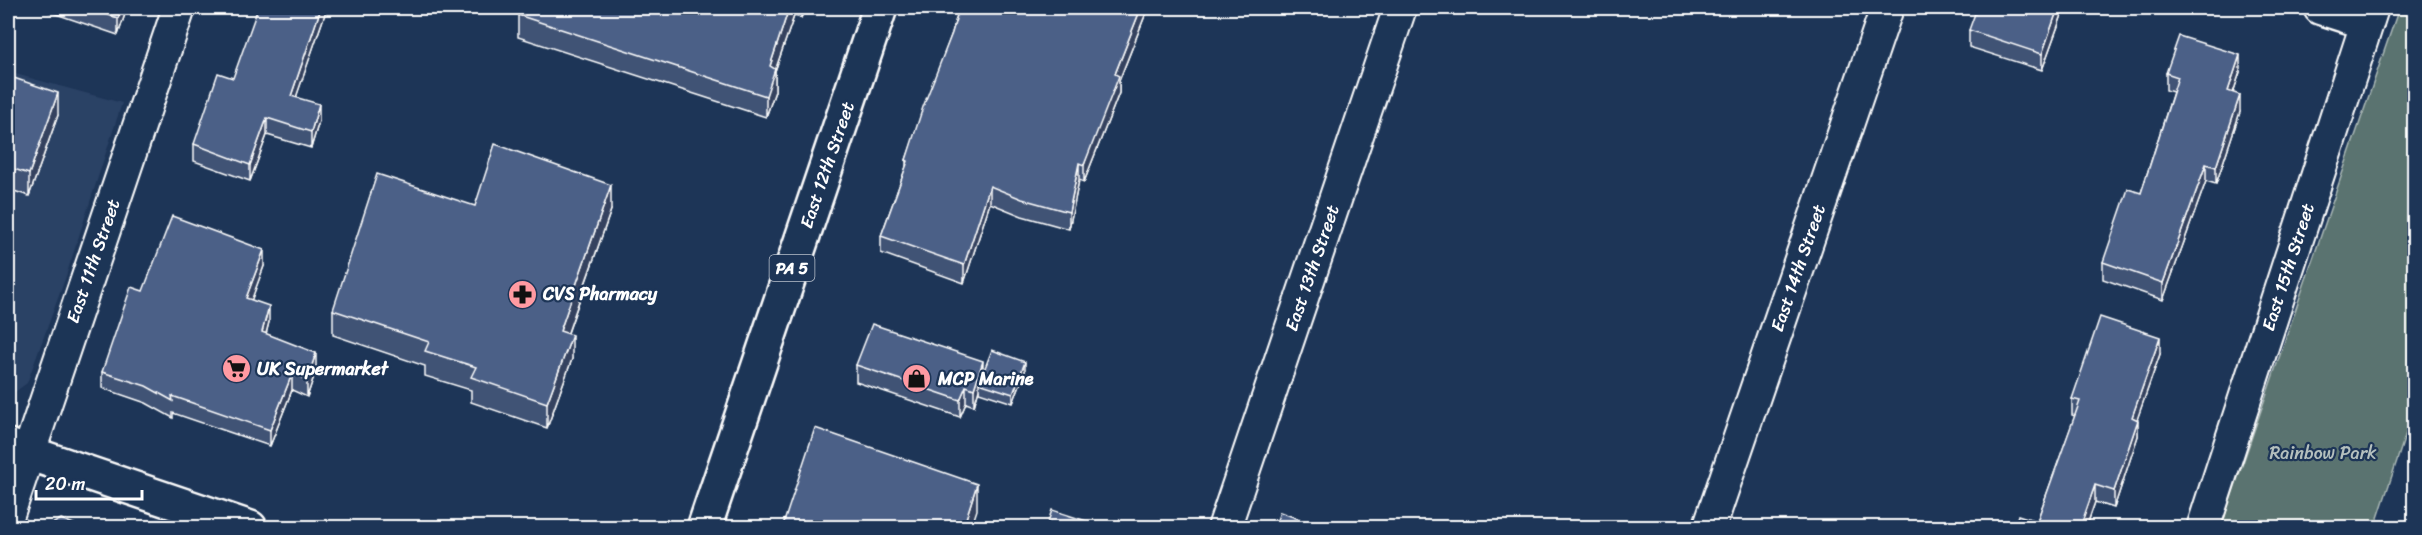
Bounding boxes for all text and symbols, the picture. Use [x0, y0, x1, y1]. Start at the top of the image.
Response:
street label: East 12th Street [790, 97, 864, 233]
street label: East 11th Street [57, 194, 129, 327]
street label: East 15th Street [2252, 199, 2324, 335]
street label: East 13th Street [1275, 200, 1349, 335]
street label: East 14th Street [1761, 200, 1835, 336]
road number: PA 5 [770, 255, 814, 281]
pharmacy icon: CVS Pharmacy [506, 278, 538, 310]
place label: CVS Pharmacy [542, 278, 658, 310]
supermarket icon: UK Supermarket [220, 353, 252, 385]
place label: UK Supermarket [257, 353, 390, 385]
shop icon: MCP Marine [901, 363, 933, 395]
place label: MCP Marine [937, 363, 1034, 395]
park label: Rainbow Park [2269, 437, 2377, 469]
scale bar [36, 463, 142, 501]
text: 20 m [45, 468, 85, 500]

